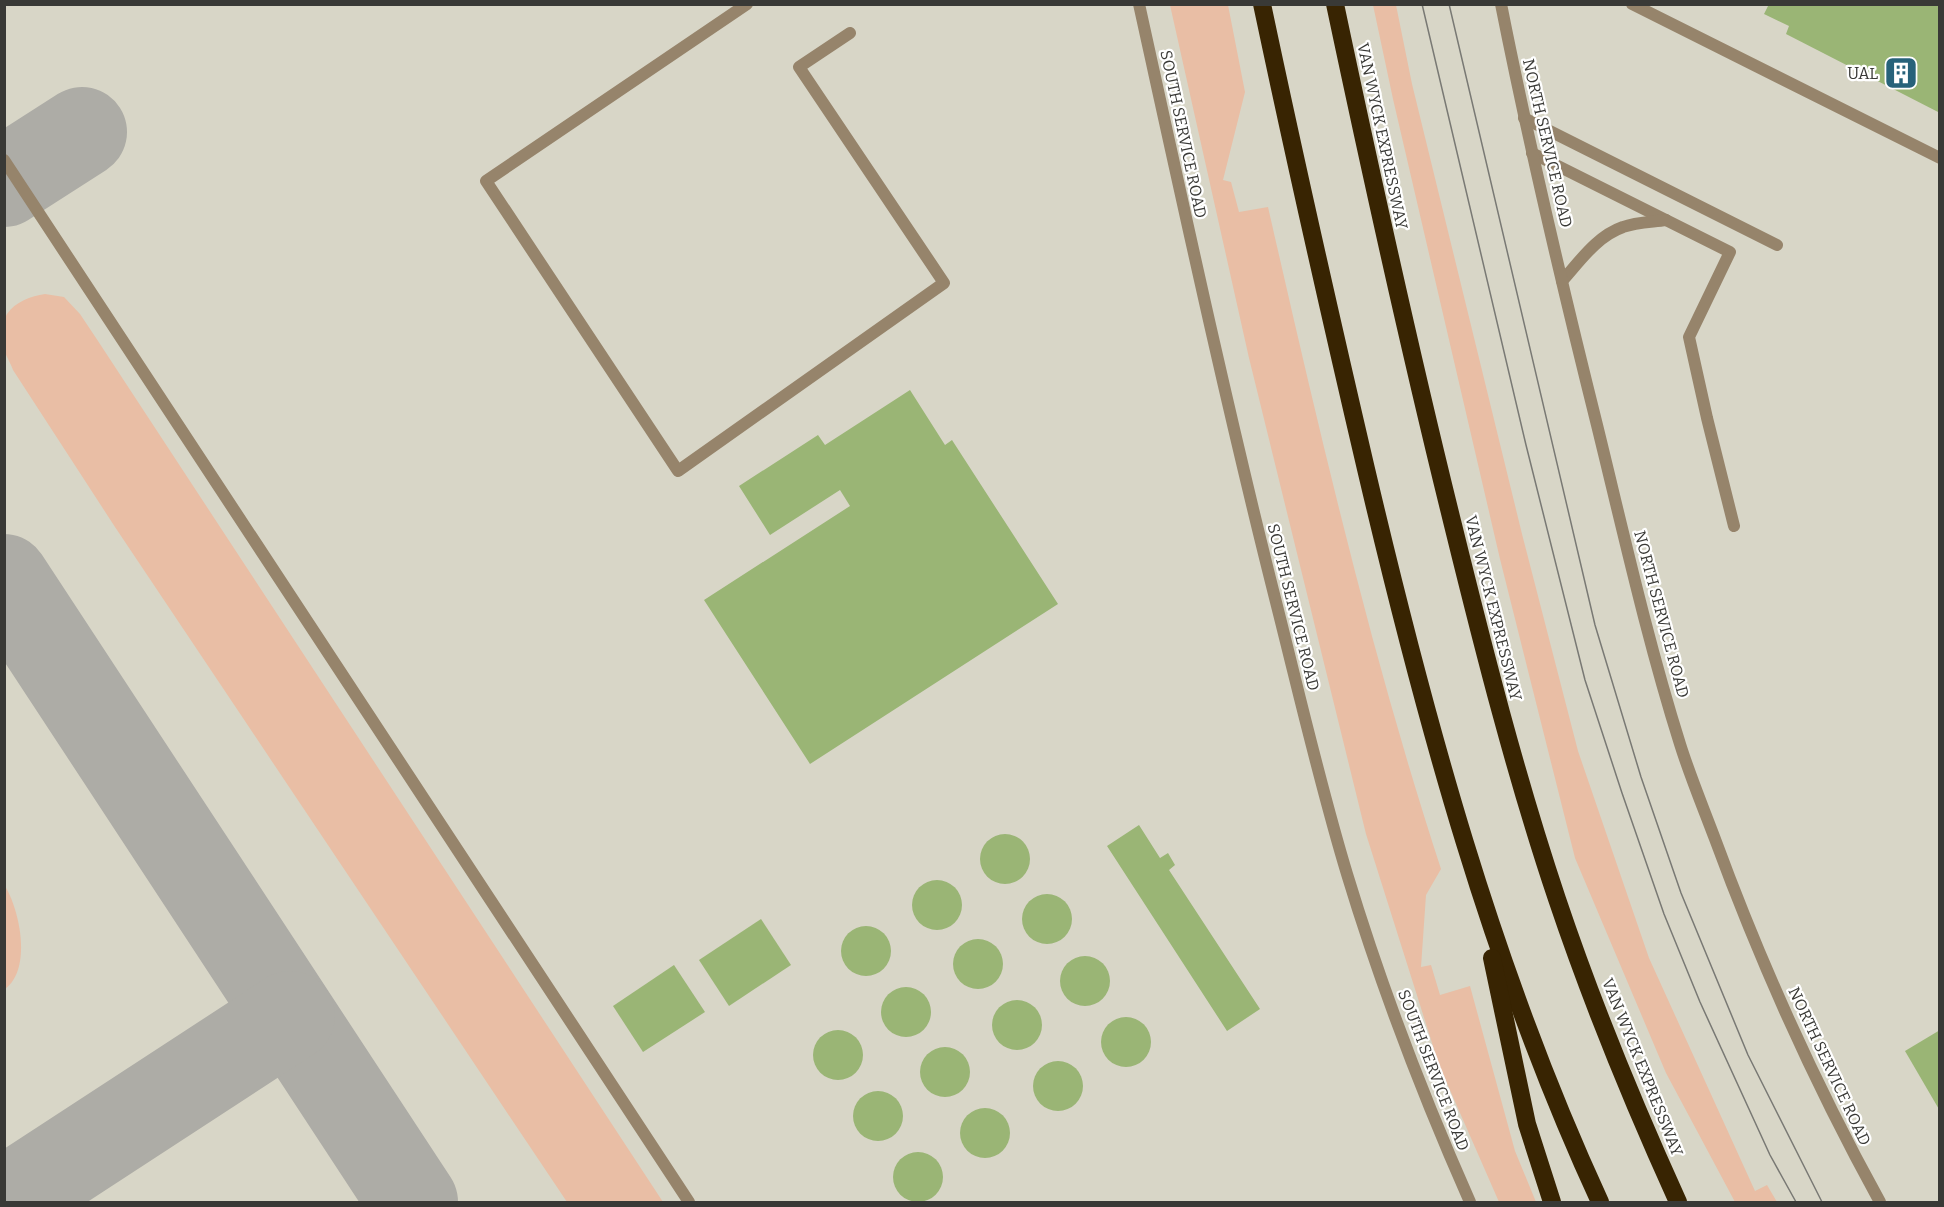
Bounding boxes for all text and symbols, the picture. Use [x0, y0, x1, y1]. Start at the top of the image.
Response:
street label: VAN WYCK EXPRESSWAY [1353, 41, 1412, 232]
street label: SOUTH SERVICE ROAD [1156, 48, 1211, 220]
building icon: UAL [1883, 55, 1919, 91]
street label: NORTH SERVICE ROAD [1519, 57, 1576, 229]
place label: UAL [1847, 64, 1878, 83]
street label: VAN WYCK EXPRESSWAY [1461, 513, 1526, 703]
street label: SOUTH SERVICE ROAD [1264, 522, 1323, 693]
street label: NORTH SERVICE ROAD [1630, 528, 1693, 700]
street label: VAN WYCK EXPRESSWAY [1598, 975, 1687, 1160]
street label: NORTH SERVICE ROAD [1784, 984, 1875, 1148]
street label: SOUTH SERVICE ROAD [1394, 987, 1473, 1154]

